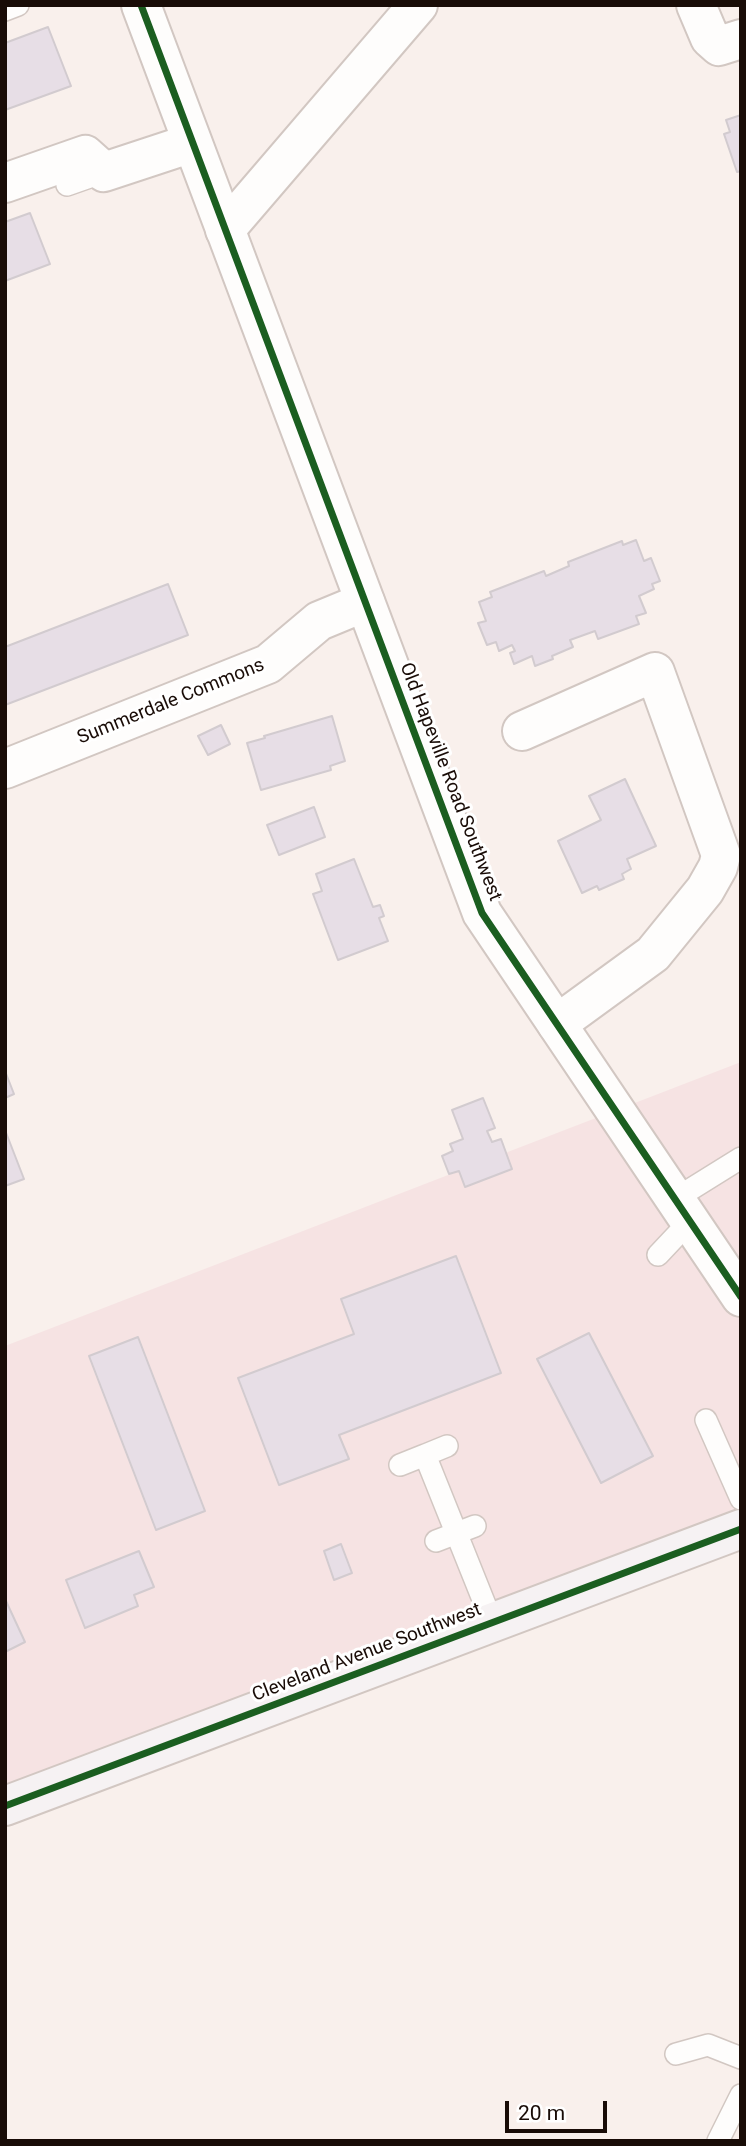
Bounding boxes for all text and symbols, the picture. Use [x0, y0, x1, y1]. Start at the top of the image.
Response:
street label: Summerdale Commons [74, 654, 268, 750]
street label: Old Hapeville Road Southwest [394, 660, 506, 904]
street label: Cleveland Avenue Southwest [249, 1599, 485, 1707]
scale bar [508, 2086, 610, 2130]
text: 20 m [518, 2101, 565, 2125]

